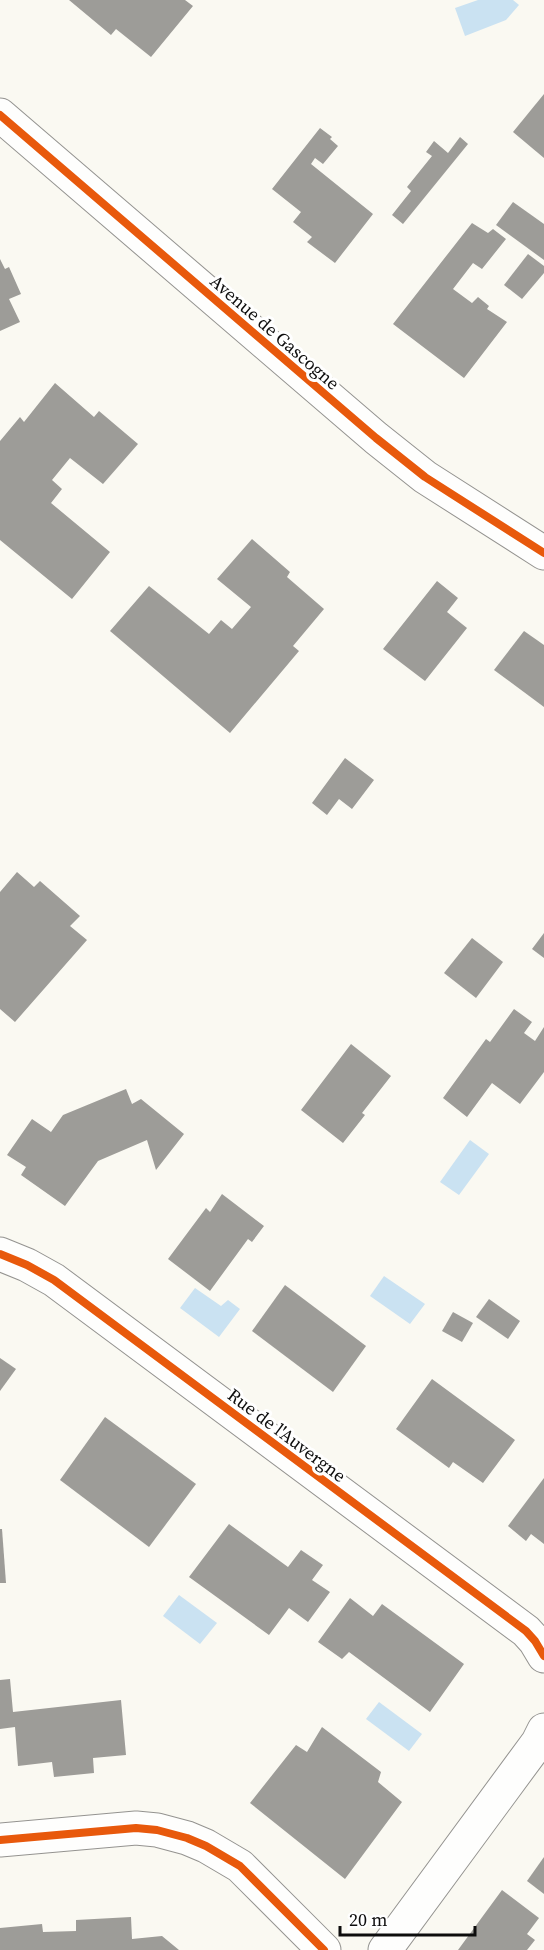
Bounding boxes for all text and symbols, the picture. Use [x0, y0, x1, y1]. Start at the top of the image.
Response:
street label: Avenue de Gascogne [205, 269, 345, 395]
street label: Rue de l'Auvergne [223, 1382, 351, 1488]
scale bar [340, 1899, 475, 1937]
text: 20 m [349, 1907, 387, 1932]

